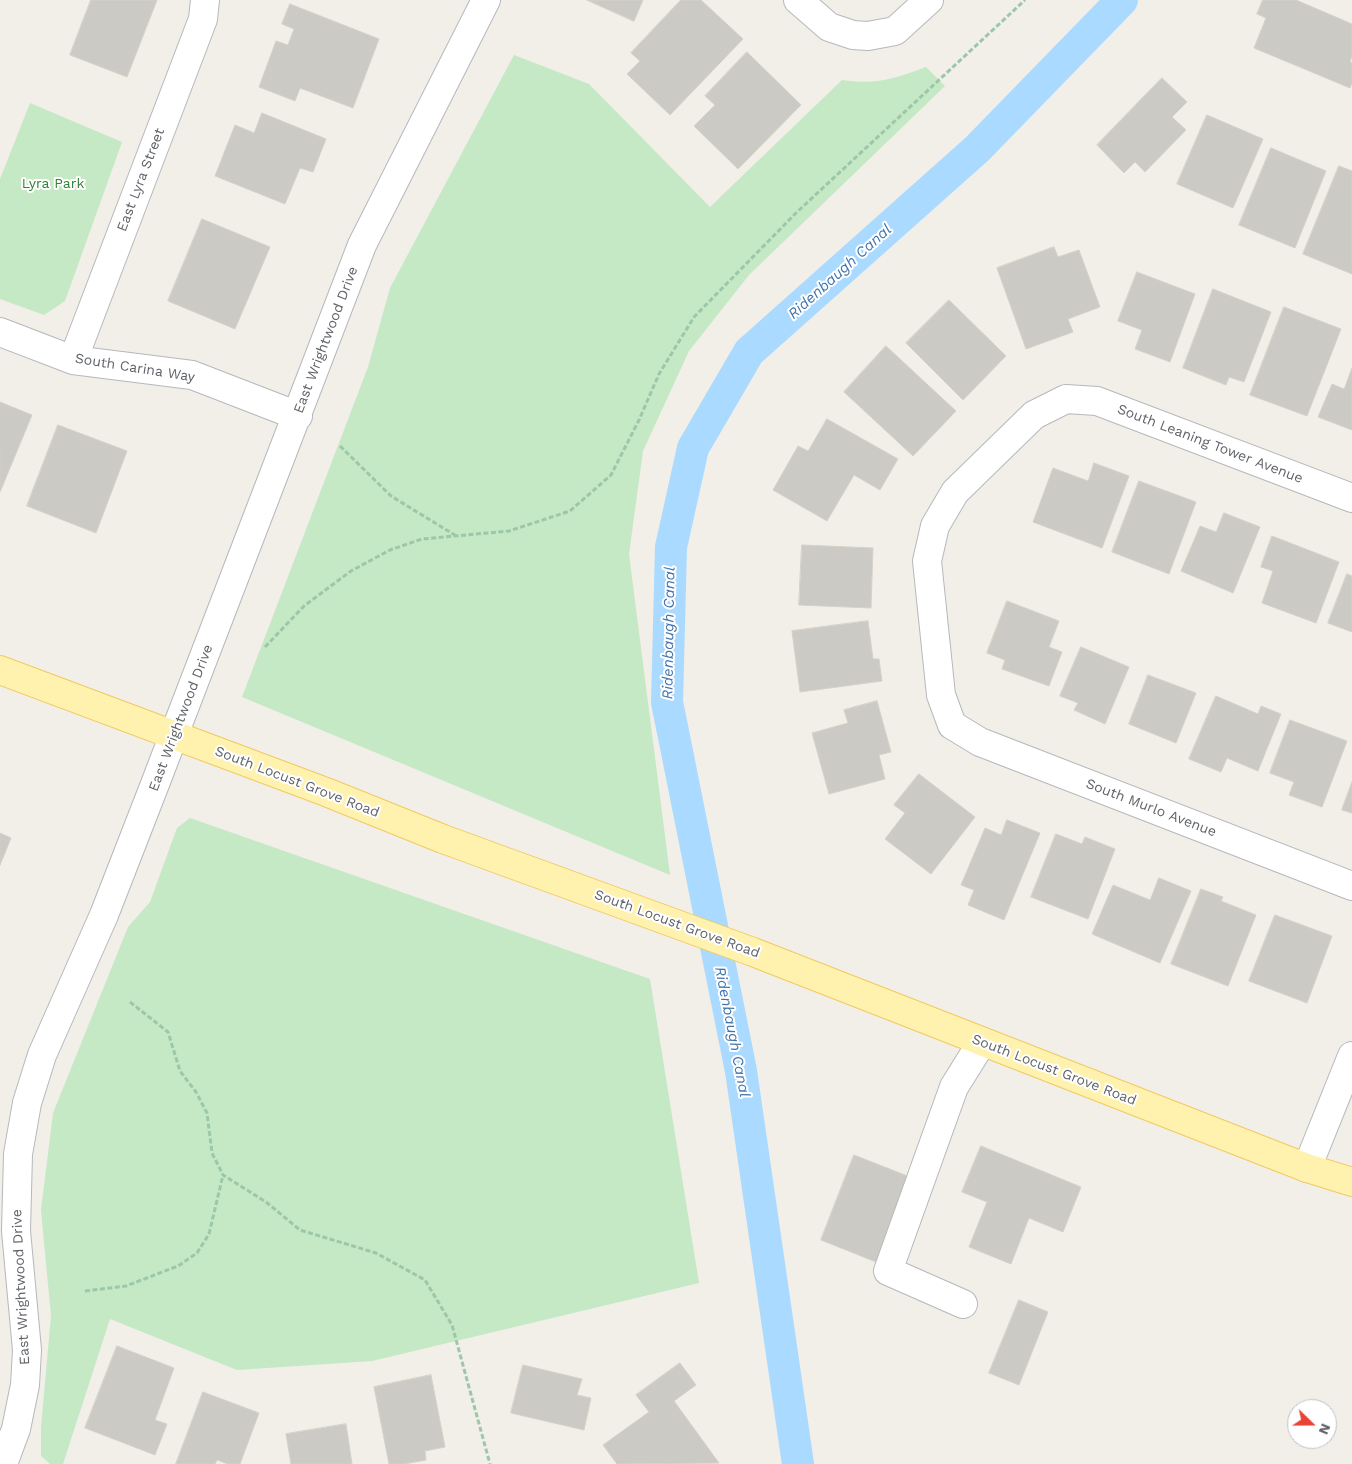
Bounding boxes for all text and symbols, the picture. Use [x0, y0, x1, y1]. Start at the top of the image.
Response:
street label: East Lyra Street [114, 126, 168, 234]
park label: Lyra Park [22, 176, 84, 192]
water label: Ridenbaugh Canal [785, 221, 895, 323]
street label: East Wrightwood Drive [290, 264, 362, 416]
street label: South Carina Way [74, 350, 196, 386]
street label: South Leaning Tower Avenue [1115, 401, 1305, 487]
water label: Ridenbaugh Canal [659, 566, 679, 700]
street label: East Wrightwood Drive [145, 642, 217, 794]
street label: South Locust Grove Road [212, 743, 382, 821]
street label: South Murlo Avenue [1083, 775, 1219, 841]
street label: South Locust Grove Road [592, 886, 762, 962]
water label: Ridenbaugh Canal [710, 965, 754, 1099]
street label: South Locust Grove Road [969, 1031, 1139, 1109]
street label: East Wrightwood Drive [9, 1209, 33, 1365]
north arrow [1287, 1399, 1337, 1449]
text: N [1316, 1421, 1334, 1437]

